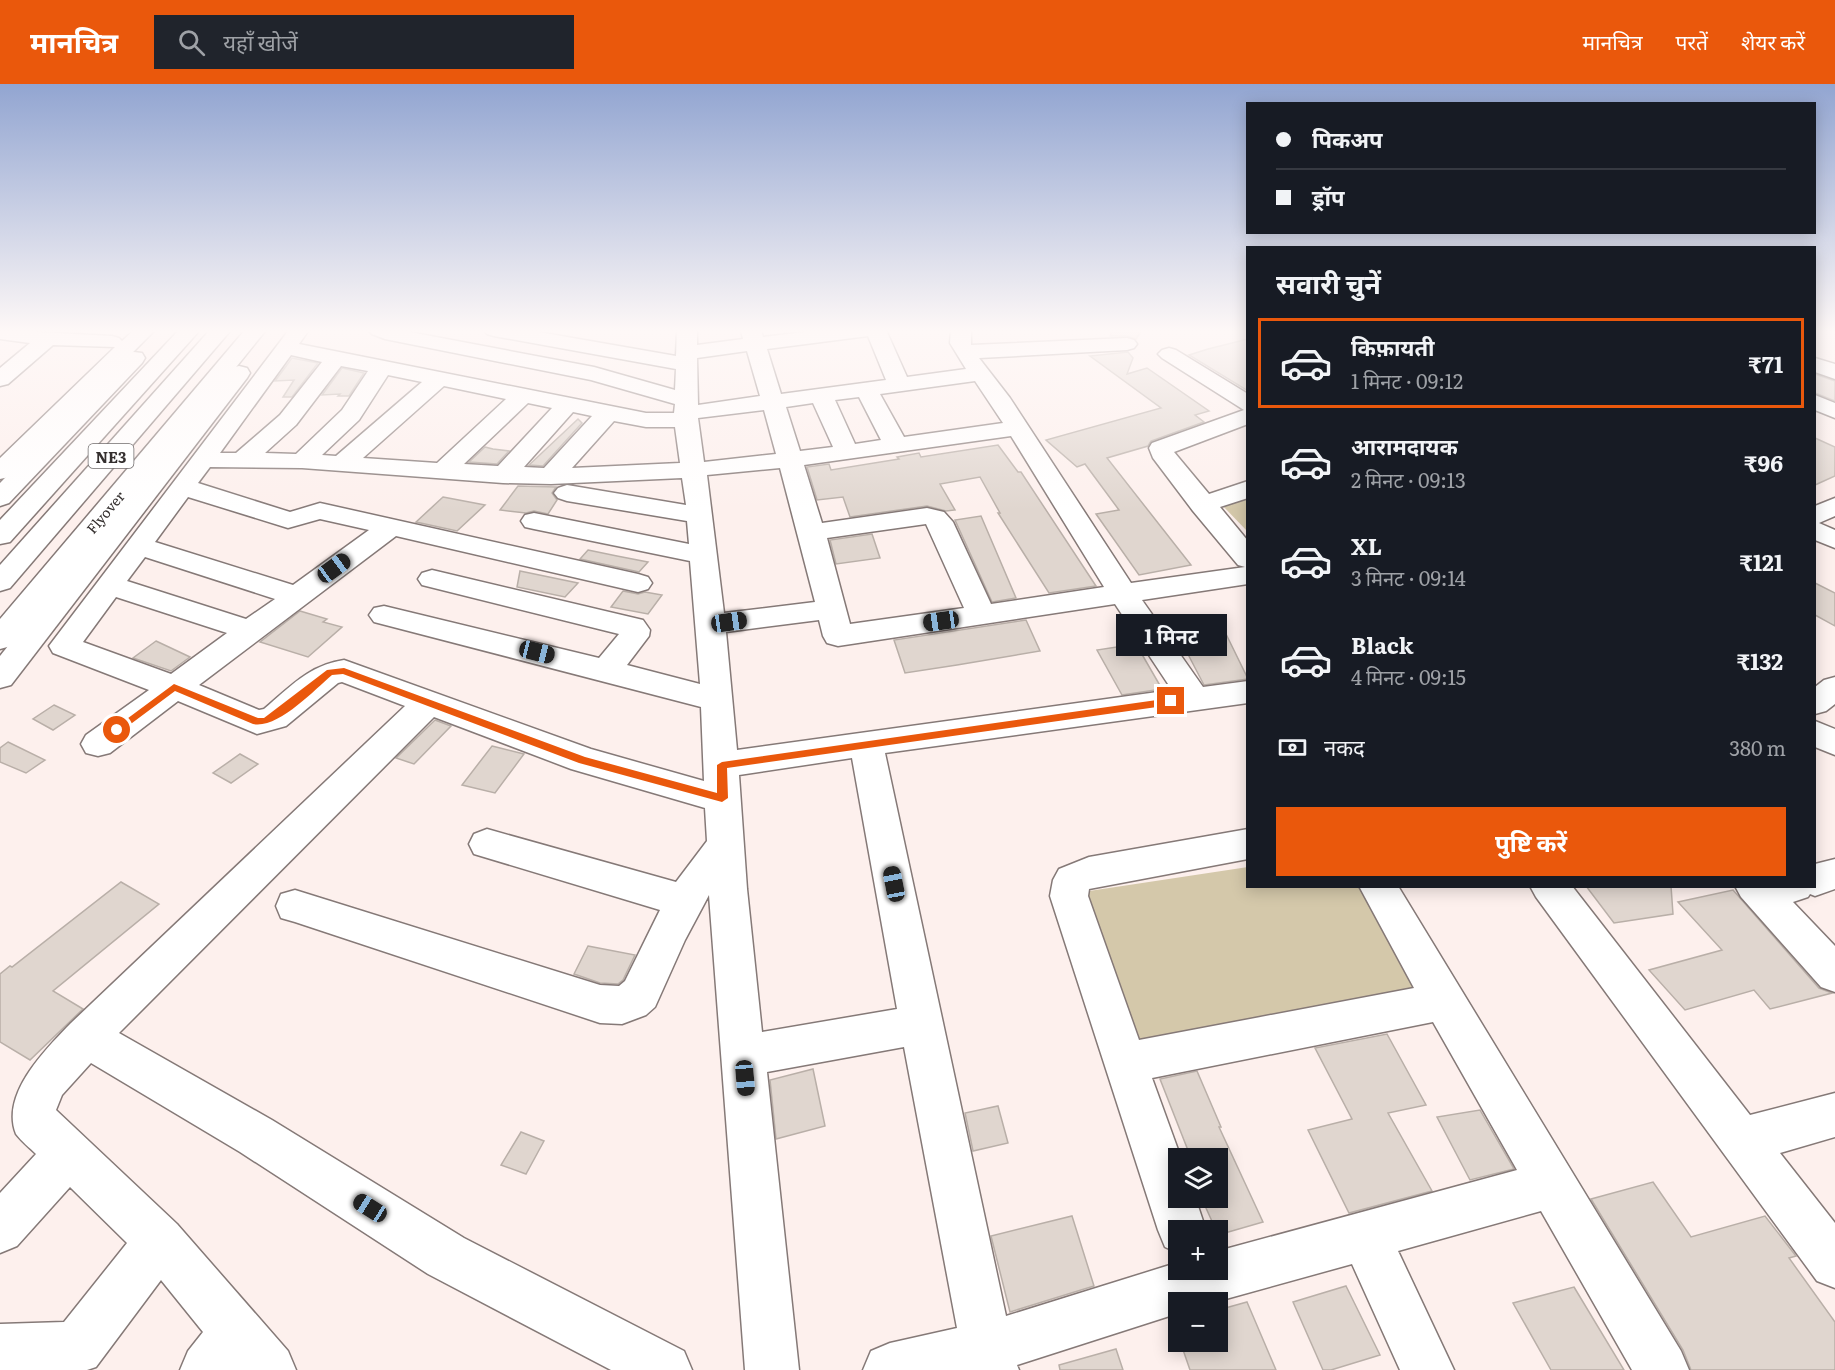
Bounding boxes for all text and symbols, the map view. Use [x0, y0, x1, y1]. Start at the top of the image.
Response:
search box [154, 15, 574, 69]
text: मानचित्र [30, 20, 118, 62]
text: यहाँ खोजें [223, 25, 298, 58]
text: मानचित्र [1583, 25, 1643, 56]
text: परतें [1676, 25, 1708, 56]
text: शेयर करें [1741, 25, 1805, 56]
icon: search [175, 26, 208, 59]
text: पिकअप [1312, 122, 1383, 155]
text: ड्रॉप [1312, 180, 1345, 213]
text: सवारी चुनें [1276, 262, 1381, 302]
text: किफ़ायती [1351, 330, 1435, 363]
icon: car [1279, 336, 1333, 390]
text: ₹71 [1748, 347, 1783, 380]
text: 1 मिनट · 09:12 [1351, 365, 1463, 395]
text: आरामदायक [1351, 429, 1458, 462]
icon: car [1279, 435, 1333, 489]
road number: NE3 [88, 444, 134, 468]
text: ₹96 [1744, 446, 1783, 479]
text: 2 मिनट · 09:13 [1351, 464, 1466, 494]
street label: Flyover [81, 486, 129, 538]
text: XL [1351, 529, 1382, 562]
icon: car [1279, 534, 1333, 588]
text: ₹121 [1739, 545, 1783, 578]
car [314, 550, 354, 586]
text: 3 मिनट · 09:14 [1351, 562, 1466, 592]
car [922, 610, 960, 632]
car [710, 611, 748, 633]
callout: 1 मिनट [1116, 614, 1226, 656]
text: 1 मिनट [1144, 620, 1199, 650]
text: Black [1351, 628, 1413, 661]
icon: car [1279, 633, 1333, 687]
car [517, 639, 557, 665]
text: ₹132 [1737, 644, 1783, 677]
text: 4 मिनट · 09:15 [1351, 661, 1466, 691]
route end [1157, 687, 1184, 714]
route start [103, 716, 130, 743]
text: नकद [1324, 730, 1365, 763]
icon: cash [1276, 731, 1309, 764]
text: 380 m [1729, 732, 1786, 762]
button: पुष्टि करें [1276, 807, 1786, 876]
car [882, 865, 906, 903]
car [734, 1059, 756, 1097]
map controls [1168, 1148, 1228, 1352]
button: layers [1168, 1148, 1228, 1208]
car [350, 1191, 390, 1225]
button: + [1168, 1220, 1228, 1280]
button: − [1168, 1292, 1228, 1352]

